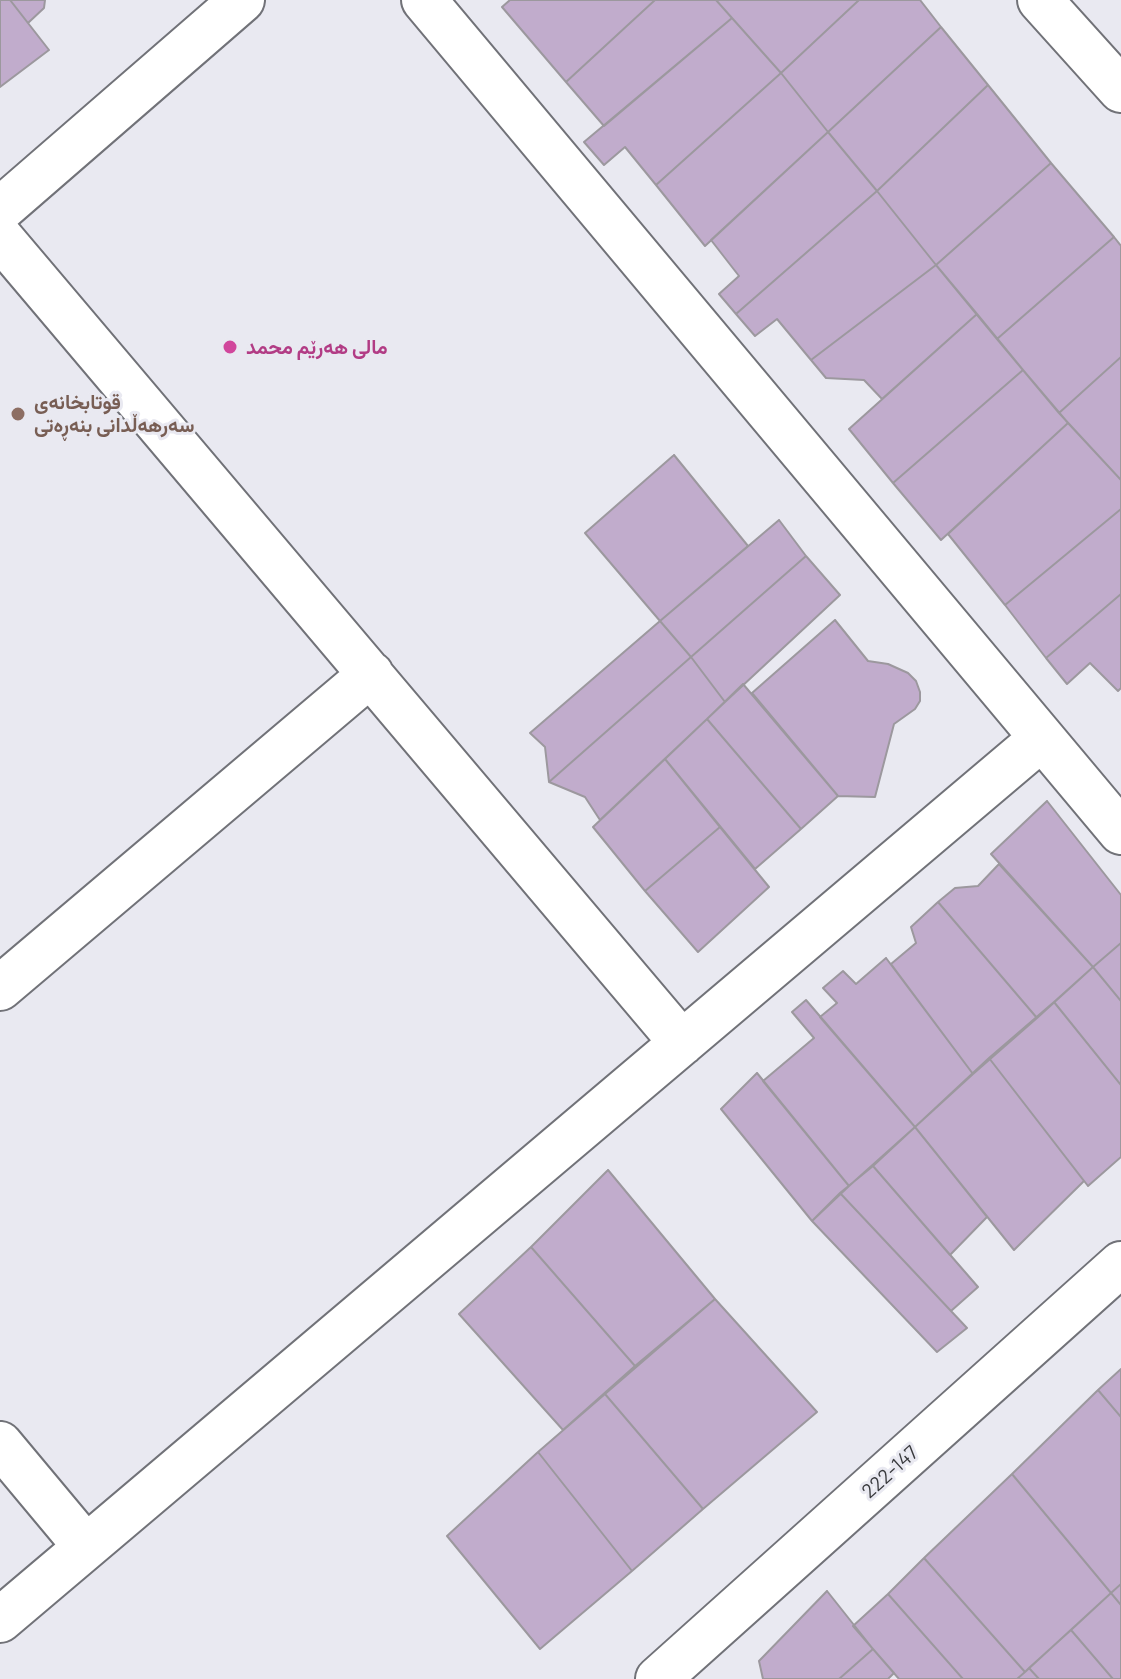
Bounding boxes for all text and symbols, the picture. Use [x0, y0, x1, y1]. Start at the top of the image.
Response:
place label: مالی ھەرێم محمد [246, 335, 388, 359]
marker: مالی ھەرێم محمد [221, 338, 239, 356]
place label: قوتابخانەی سەرهەڵدانی بنەڕەتی [34, 390, 195, 437]
marker: قوتابخانەی سەرهەڵدانی بنەڕەتی [9, 405, 27, 423]
street label: 222-147 [857, 1441, 923, 1503]

